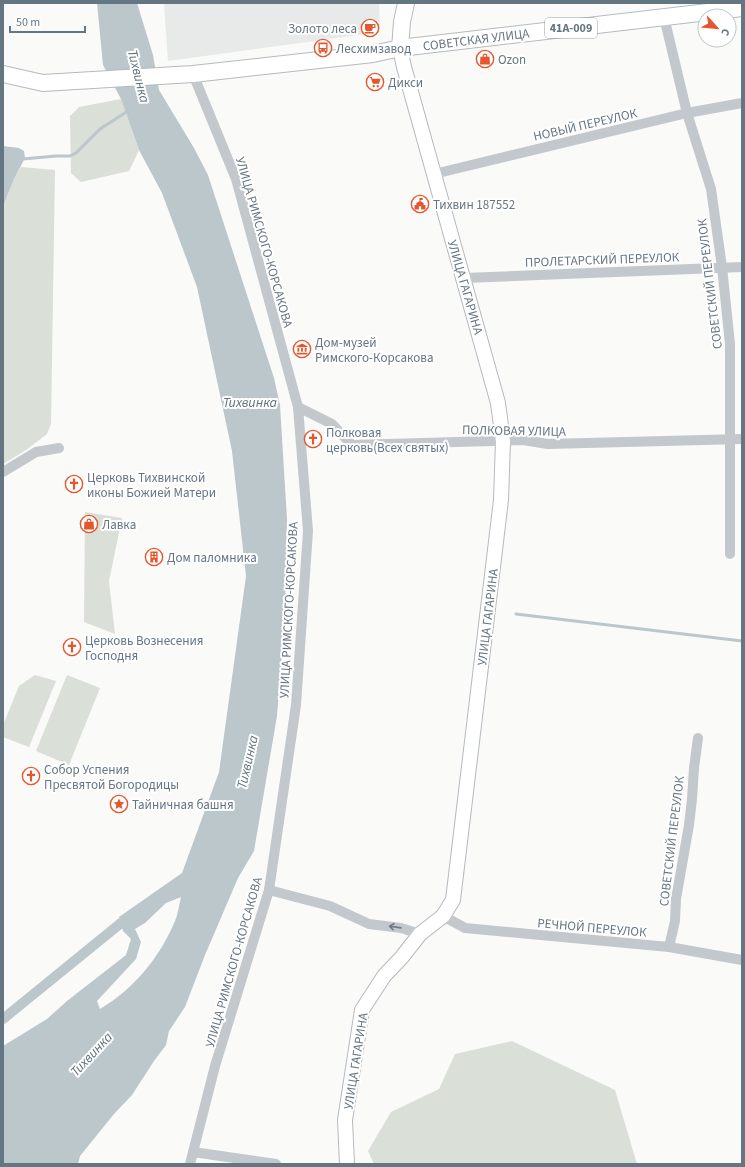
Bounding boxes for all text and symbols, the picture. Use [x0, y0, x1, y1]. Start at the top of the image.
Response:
scale bar [10, 8, 85, 34]
north arrow [697, 8, 737, 48]
text: 50 m [16, 14, 40, 31]
cafe icon: Золото леса [360, 18, 380, 38]
road number: 41А-009 [545, 18, 597, 38]
place label: Золото леса [288, 20, 357, 38]
street label: СОВЕТСКАЯ УЛИЦА [422, 24, 531, 55]
text: С [717, 26, 734, 39]
bus stop icon: Лесхимзавод [313, 38, 333, 58]
place label: Лесхимзавод [336, 40, 411, 58]
water label: Тихвинка [122, 47, 154, 105]
shop icon: Ozon [475, 49, 495, 69]
place label: Ozon [498, 51, 526, 69]
supermarket icon: Дикси [365, 72, 385, 92]
place label: Дикси [388, 74, 423, 92]
street label: НОВЫЙ ПЕРЕУЛОК [532, 104, 639, 146]
street label: УЛИЦА РИМСКОГО-КОРСАКОВА [231, 155, 297, 331]
public building icon: Тихвин 187552 [410, 194, 430, 214]
place label: Тихвин 187552 [433, 196, 515, 214]
street label: СОВЕТСКИЙ ПЕРЕУЛОК [693, 217, 727, 350]
street label: УЛИЦА ГАГАРИНА [443, 238, 487, 338]
street label: ПРОЛЕТАРСКИЙ ПЕРЕУЛОК [525, 248, 680, 272]
place label: Дом-музей Римского-Корсакова [315, 334, 434, 367]
museum icon: Дом-музей Римского-Корсакова [292, 339, 312, 359]
water label: Тихвинка [223, 393, 278, 413]
street label: ПОЛКОВАЯ УЛИЦА [462, 421, 567, 441]
place label: Полковая церковь(Всех святых) [326, 424, 449, 457]
church icon: Полковая церковь(Всех святых) [303, 429, 323, 449]
place label: Церковь Тихвинской иконы Божией Матери [87, 469, 216, 502]
church icon: Церковь Тихвинской иконы Божией Матери [64, 474, 84, 494]
shop icon: Лавка [79, 514, 99, 534]
place label: Лавка [102, 516, 136, 534]
street label: УЛИЦА РИМСКОГО-КОРСАКОВА [275, 520, 303, 699]
building icon: Дом паломника [144, 547, 164, 567]
place label: Дом паломника [167, 549, 257, 567]
street label: УЛИЦА ГАГАРИНА [473, 567, 503, 667]
place label: Церковь Вознесения Господня [85, 632, 204, 665]
church icon: Церковь Вознесения Господня [62, 637, 82, 657]
water label: Тихвинка [232, 733, 264, 791]
place label: Собор Успения Пресвятой Богородицы [44, 761, 179, 794]
church icon: Собор Успения Пресвятой Богородицы [21, 766, 41, 786]
street label: СОВЕТСКИЙ ПЕРЕУЛОК [655, 774, 689, 907]
place icon: Тайничная башня [109, 794, 129, 814]
place label: Тайничная башня [132, 796, 234, 814]
street label: УЛИЦА РИМСКОГО-КОРСАКОВА [201, 874, 267, 1050]
street label: РЕЧНОЙ ПЕРЕУЛОК [536, 914, 648, 942]
one-way arrow [389, 923, 402, 931]
street label: УЛИЦА ГАГАРИНА [339, 1011, 373, 1111]
water label: Тихвинка [66, 1028, 118, 1081]

